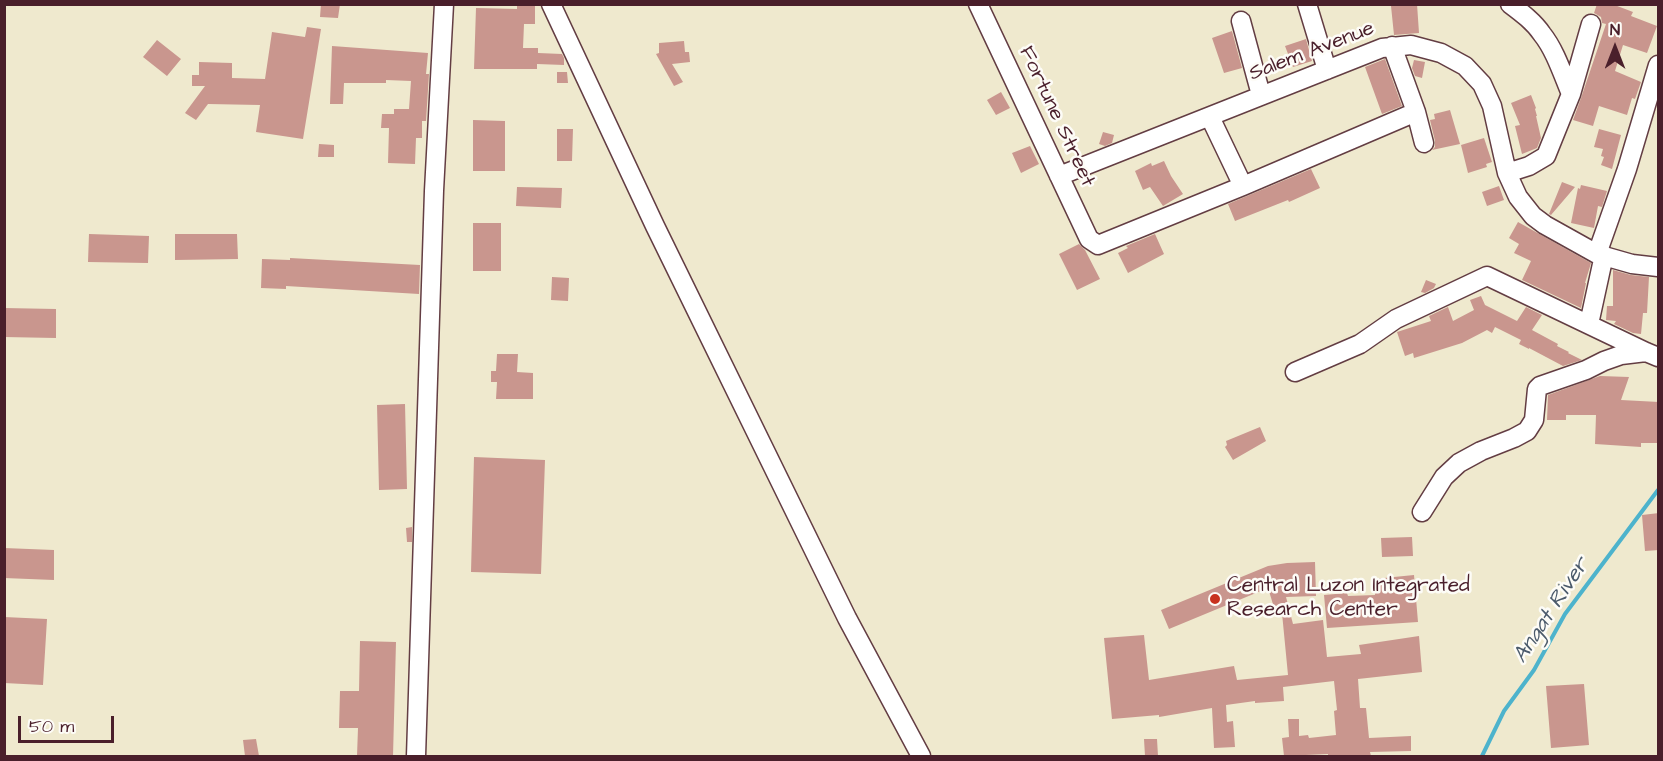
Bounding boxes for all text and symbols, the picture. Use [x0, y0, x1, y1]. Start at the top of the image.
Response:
street label: Salem Avenue [1246, 17, 1378, 87]
north arrow [1585, 18, 1645, 78]
text: N [1610, 19, 1620, 41]
street label: Fortune Street [1012, 43, 1100, 191]
water label: Angat River [1508, 554, 1596, 668]
place label: Central Luzon Integrated Research Center [1227, 574, 1470, 624]
marker: Central Luzon Integrated Research Center [1208, 592, 1222, 606]
scale bar [21, 704, 117, 742]
text: 50 m [29, 714, 74, 739]

